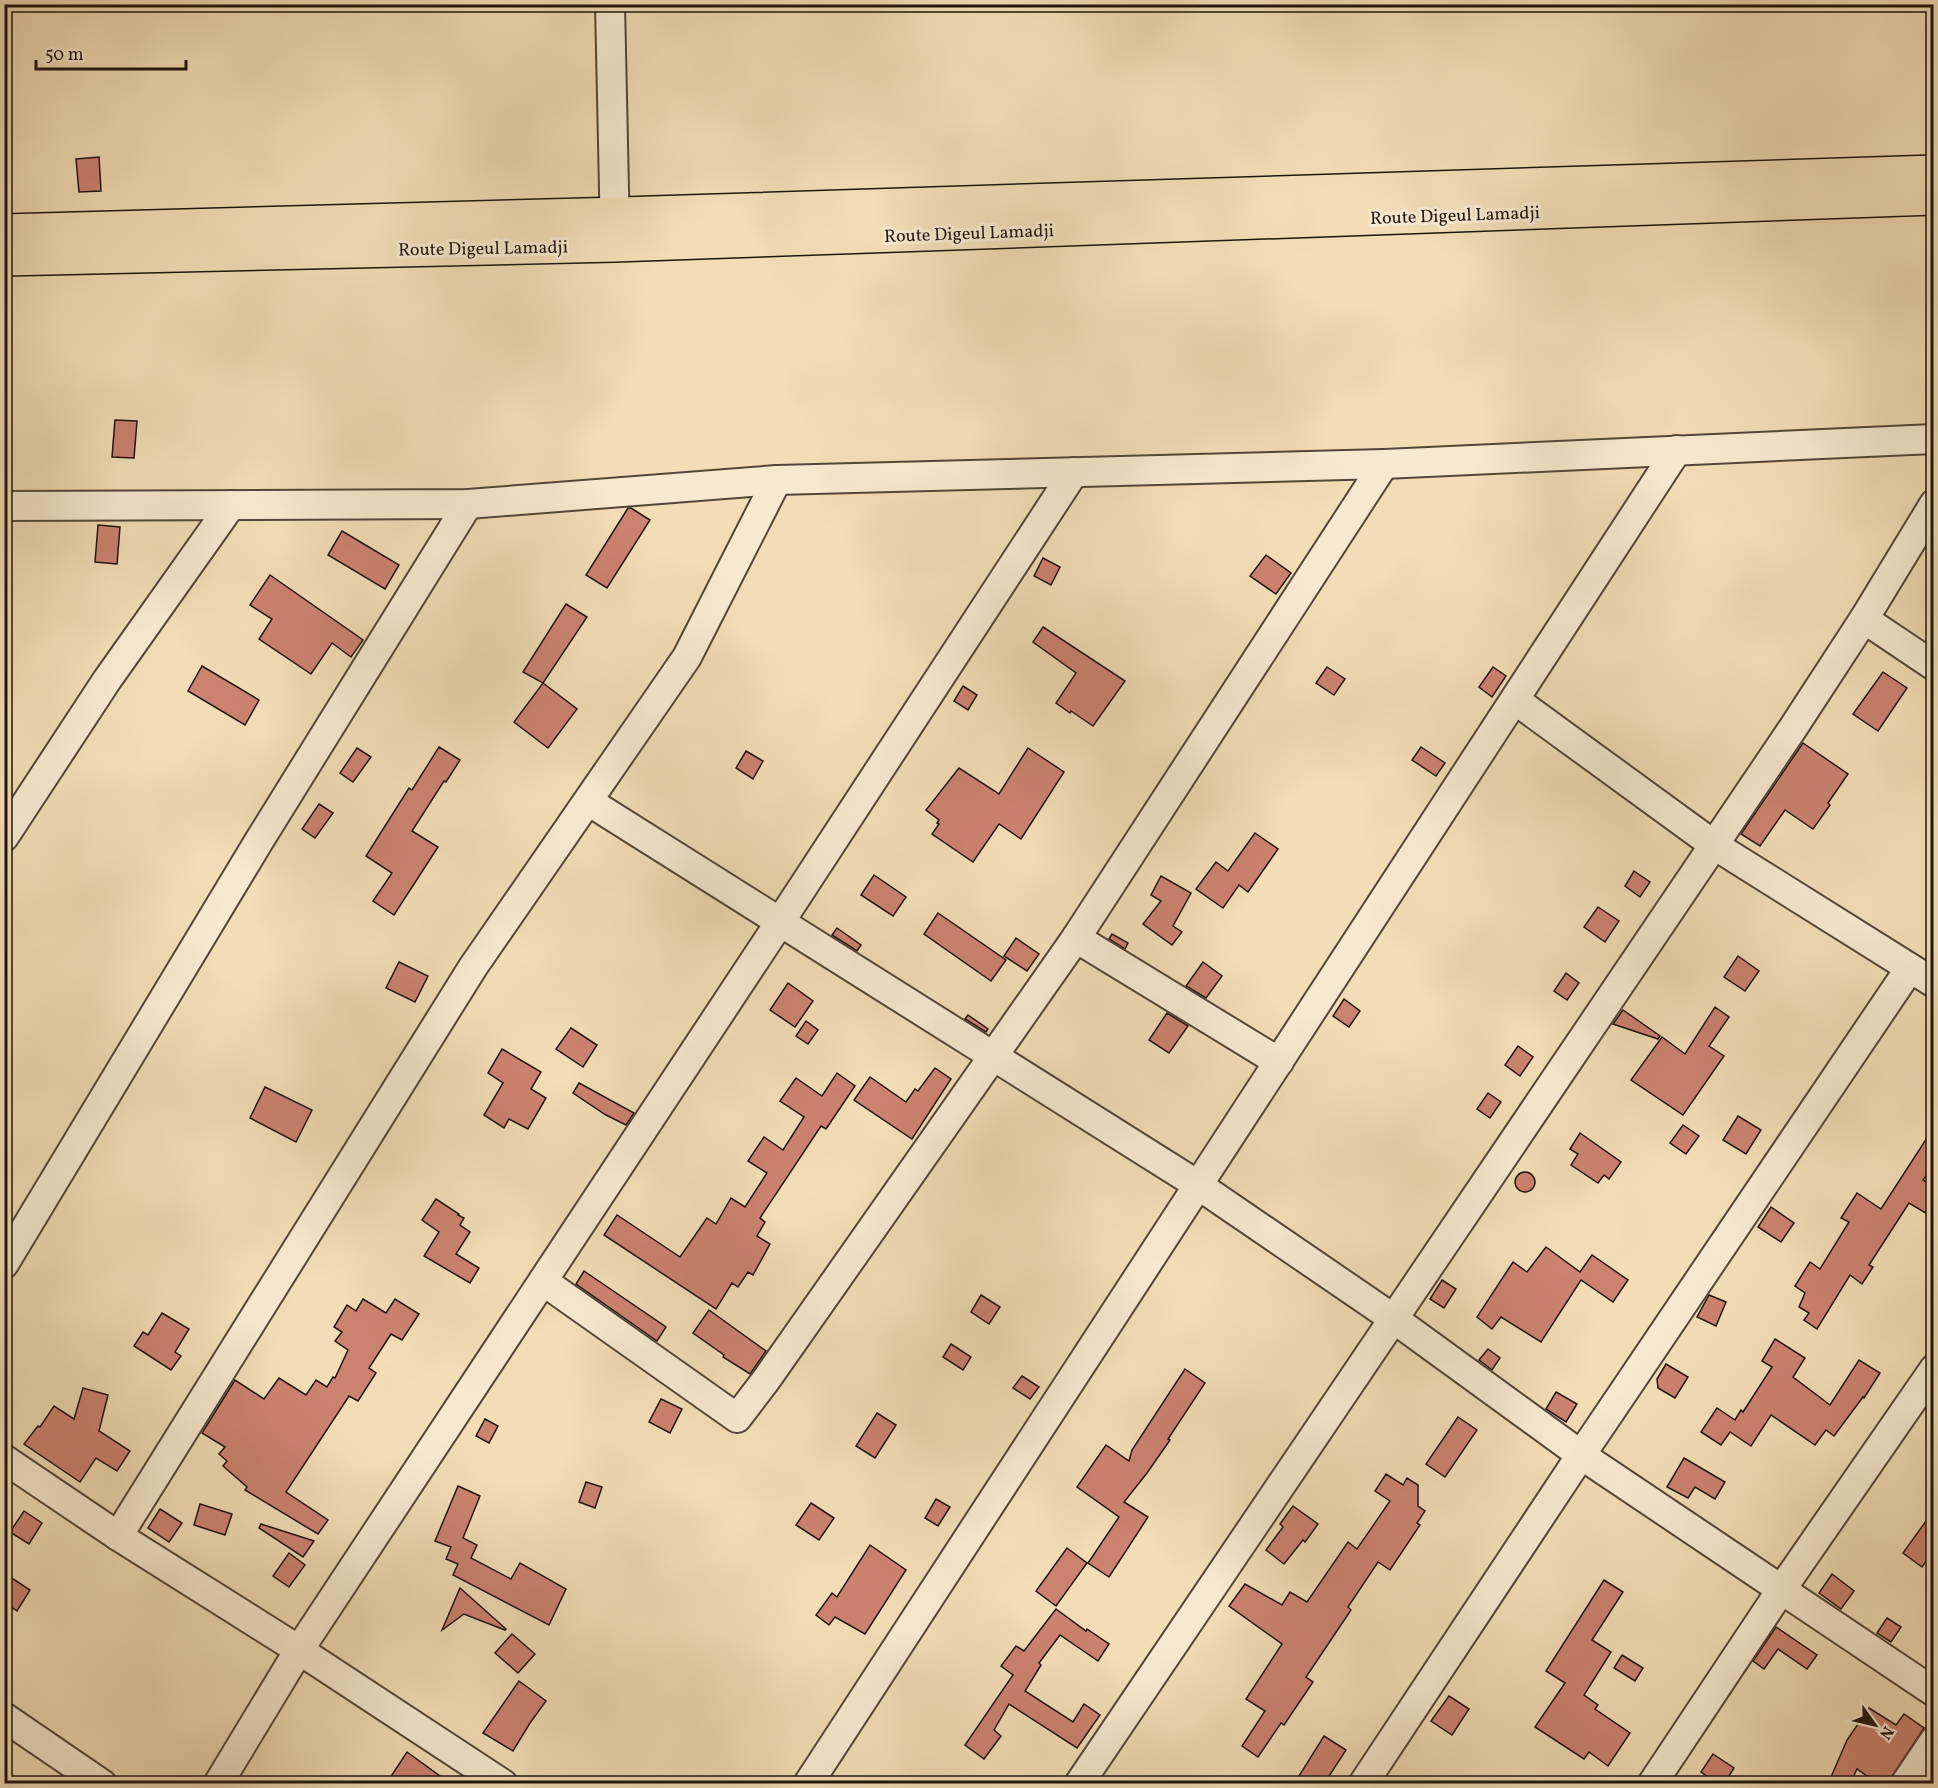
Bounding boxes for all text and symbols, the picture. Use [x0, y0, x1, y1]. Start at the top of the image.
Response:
scale bar [36, 33, 186, 71]
text: 50 m [45, 43, 84, 68]
street label: Route Digeul Lamadji [1370, 201, 1540, 232]
street label: Route Digeul Lamadji [884, 219, 1054, 250]
street label: Route Digeul Lamadji [398, 236, 568, 263]
north arrow [1845, 1695, 1905, 1755]
text: N [1873, 1721, 1898, 1744]

